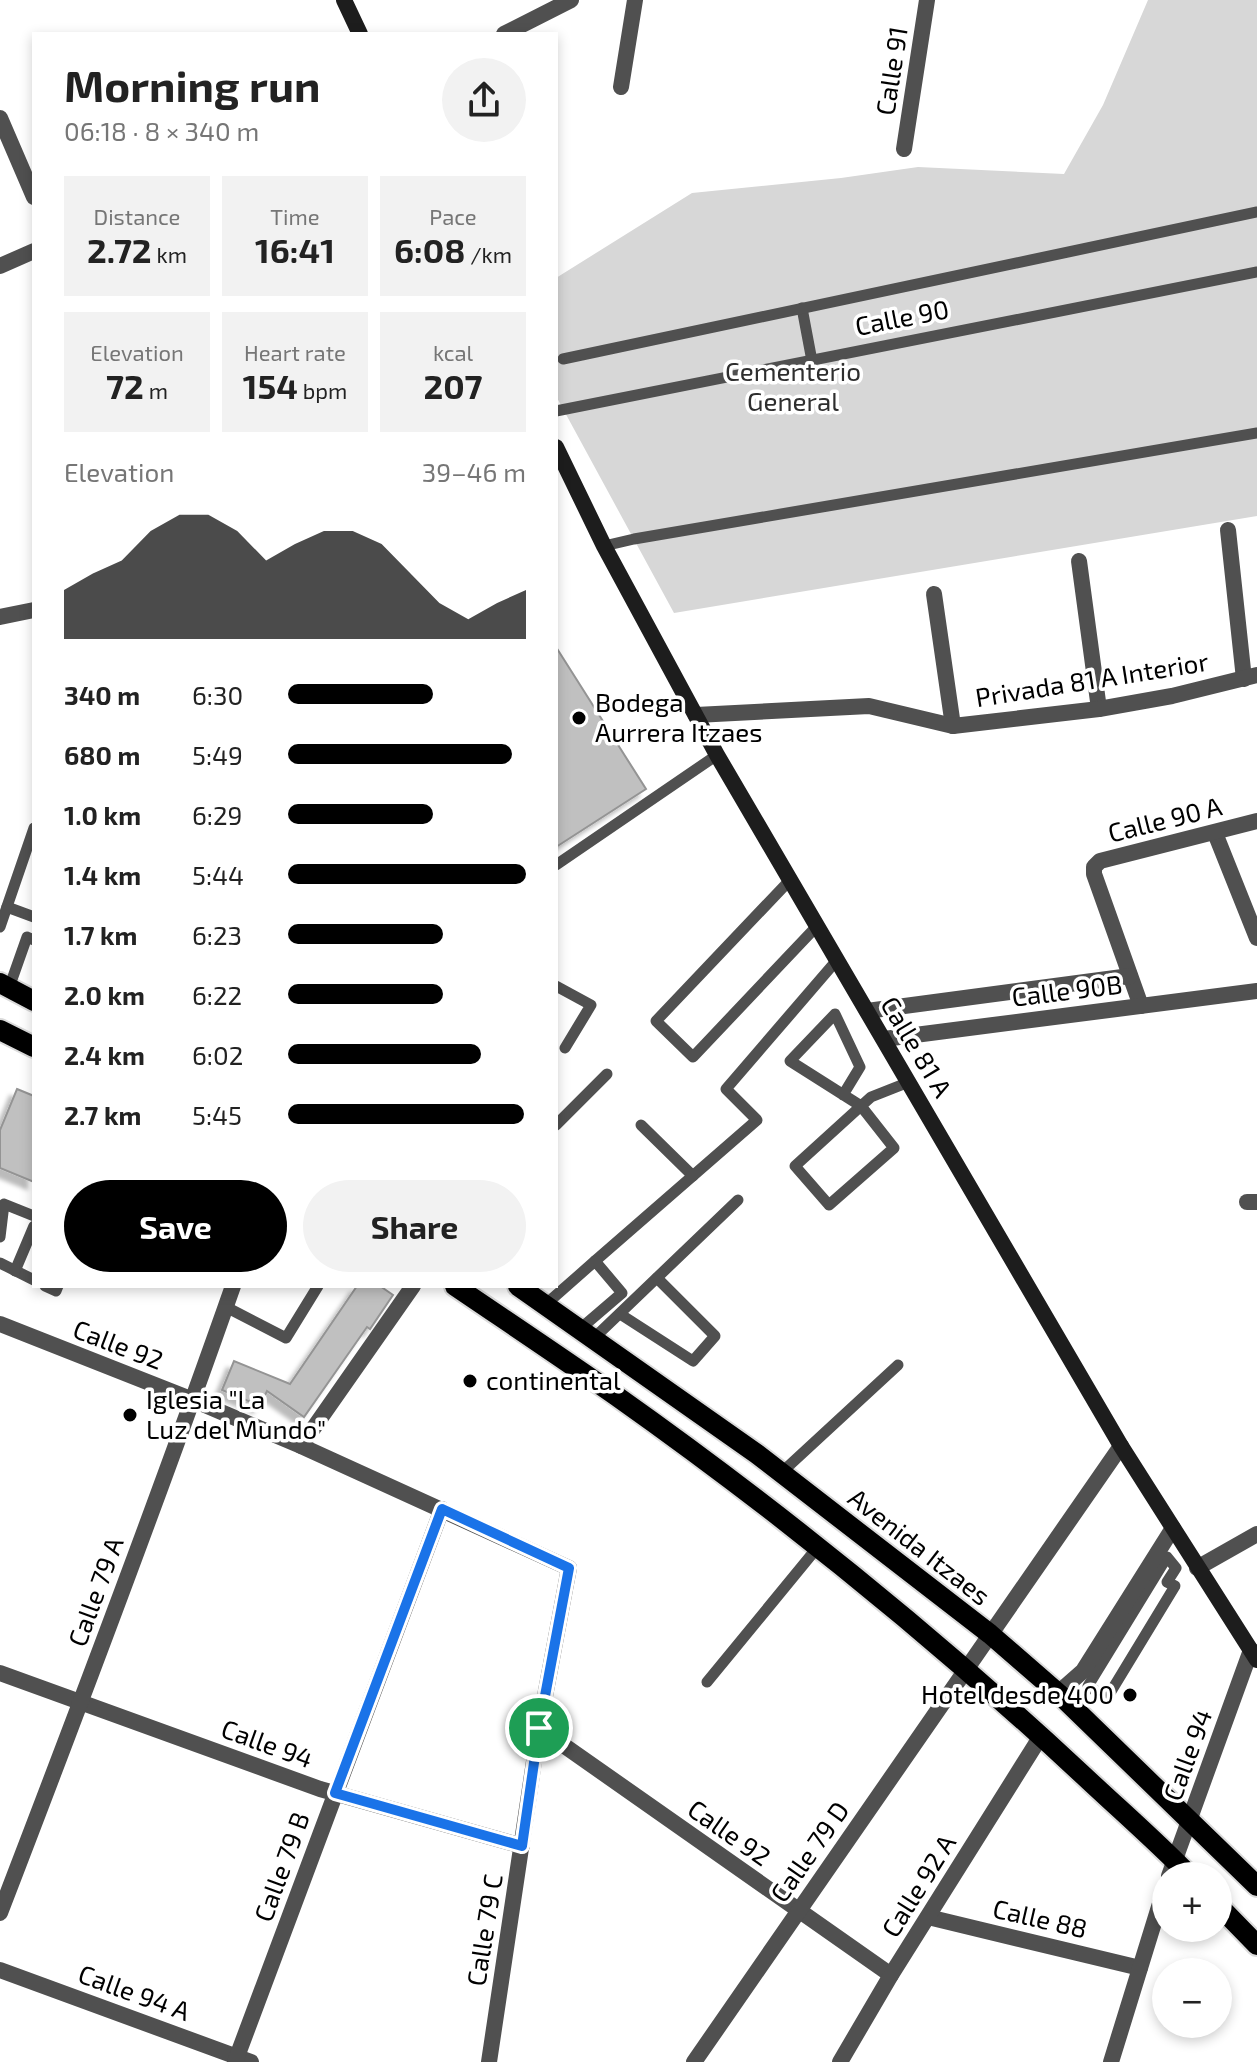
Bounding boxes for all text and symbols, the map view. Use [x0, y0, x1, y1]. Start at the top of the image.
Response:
street label: Calle 91 [868, 24, 913, 117]
text: Morning run [64, 58, 320, 111]
button: share [442, 58, 526, 142]
text: 06:18 · 8 × 340 m [64, 115, 259, 146]
text: Distance [94, 203, 180, 229]
text: Time [270, 203, 320, 229]
text: Pace [429, 203, 477, 229]
text: 2.72 [87, 229, 152, 270]
text: 16:41 [255, 229, 335, 270]
text: 6:08 [394, 229, 465, 270]
text: km [152, 241, 187, 267]
text: /km [465, 241, 512, 267]
street label: Calle 90 [852, 292, 951, 341]
text: Elevation [90, 339, 184, 365]
text: Heart rate [244, 339, 346, 365]
text: kcal [433, 339, 473, 365]
park label: Cementerio General [725, 355, 861, 416]
text: 72 [106, 365, 144, 406]
text: 154 [243, 365, 298, 406]
text: 207 [423, 365, 483, 406]
text: m [144, 377, 168, 403]
text: bpm [298, 377, 347, 403]
text: Elevation [64, 456, 174, 487]
text: 39–46 m [422, 456, 526, 487]
street label: Privada 81 A Interior [973, 645, 1211, 712]
text: 340 m [64, 679, 140, 710]
text: 6:30 [192, 679, 243, 710]
place label: Bodega Aurrera Itzaes [595, 686, 762, 747]
marker: Bodega Aurrera Itzaes [570, 709, 588, 727]
text: 680 m [64, 739, 140, 770]
text: 5:49 [192, 739, 243, 770]
street label: Calle 90 A [1105, 789, 1225, 848]
text: 1.0 km [64, 799, 141, 830]
text: 6:29 [192, 799, 243, 830]
text: 1.4 km [64, 859, 141, 890]
text: 5:44 [192, 859, 244, 890]
text: 1.7 km [64, 919, 138, 950]
text: 6:23 [192, 919, 242, 950]
street label: Calle 90B [1010, 967, 1124, 1012]
text: 2.0 km [64, 979, 145, 1010]
text: 6:22 [192, 979, 242, 1010]
street label: Calle 81 A [875, 990, 959, 1102]
text: 2.4 km [64, 1039, 145, 1070]
text: 6:02 [192, 1039, 243, 1070]
text: 2.7 km [64, 1099, 141, 1130]
text: 5:45 [192, 1099, 242, 1130]
button: Save [64, 1180, 287, 1272]
button: Share [303, 1180, 526, 1272]
street label: Calle 92 [69, 1312, 168, 1375]
place label: continental [486, 1364, 621, 1395]
marker: continental [461, 1372, 479, 1390]
place label: Iglesia "La Luz del Mundo" [146, 1383, 326, 1444]
marker: Iglesia "La Luz del Mundo" [121, 1406, 139, 1424]
street label: Avenida Itzaes [843, 1481, 997, 1611]
street label: Calle 79 A [61, 1533, 129, 1650]
place label: Hotel desde 400 [921, 1678, 1114, 1709]
marker: Hotel desde 400 [1121, 1686, 1139, 1704]
pin [505, 1694, 573, 1762]
street label: Calle 94 [1156, 1704, 1217, 1805]
icon: arrive [517, 1706, 561, 1750]
street label: Calle 94 [217, 1712, 318, 1773]
street label: Calle 92 [683, 1792, 777, 1871]
street label: Calle 79 D [763, 1795, 855, 1907]
street label: Calle 79 B [246, 1807, 315, 1926]
street label: Calle 92 A [874, 1828, 961, 1942]
map controls [1152, 1862, 1232, 2038]
button: + [1152, 1862, 1232, 1942]
street label: Calle 79 C [459, 1871, 508, 1988]
street label: Calle 88 [990, 1892, 1091, 1943]
street label: Calle 94 A [74, 1957, 195, 2026]
button: − [1152, 1958, 1232, 2038]

